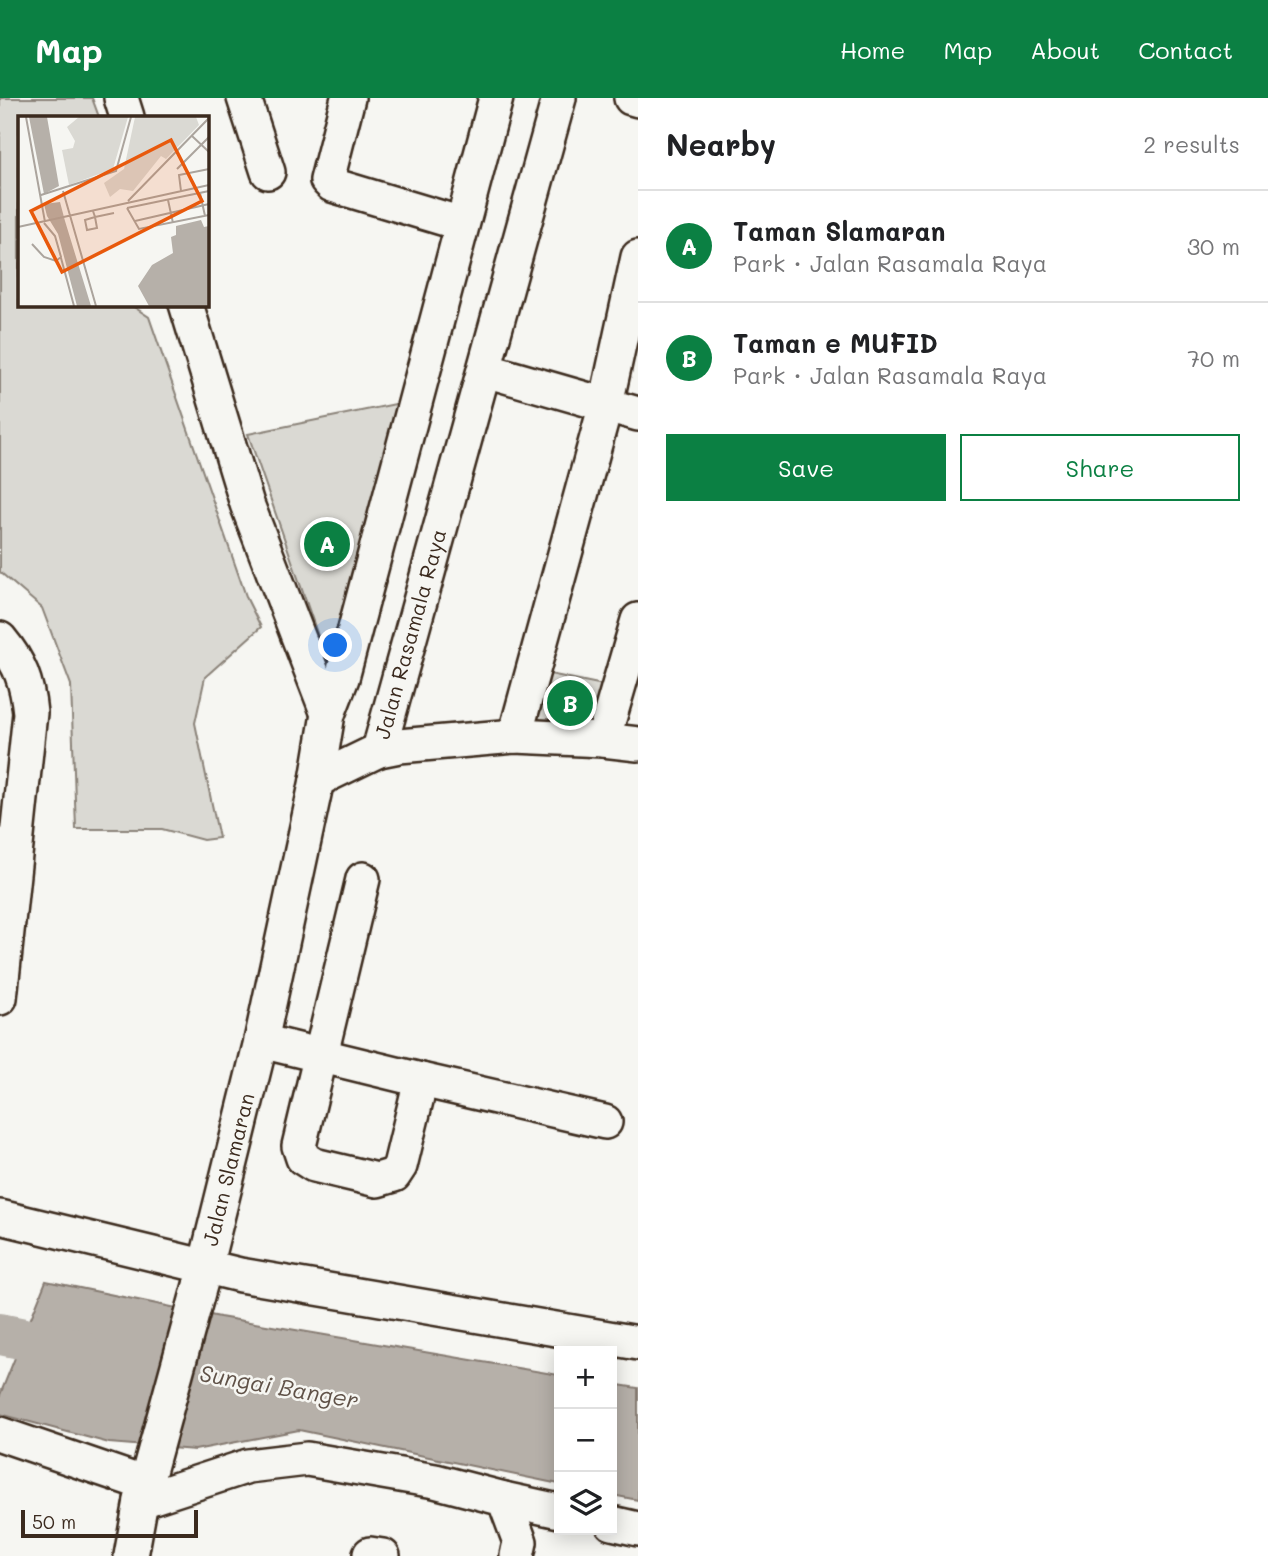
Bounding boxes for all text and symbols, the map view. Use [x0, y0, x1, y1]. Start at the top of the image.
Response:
text: Map [35, 28, 103, 71]
text: Home [840, 34, 905, 65]
text: Map [943, 34, 992, 65]
text: About [1030, 34, 1100, 65]
text: Contact [1138, 34, 1233, 65]
inset map [18, 116, 208, 306]
text: Nearby [666, 124, 776, 164]
text: 2 results [1143, 129, 1240, 159]
text: Taman Slamaran [733, 214, 946, 248]
text: A [681, 231, 697, 261]
text: 30 m [1187, 231, 1240, 261]
text: Park · Jalan Rasamala Raya [733, 248, 1047, 278]
text: Taman e MUFID [733, 326, 938, 360]
text: B [681, 343, 697, 373]
text: 70 m [1187, 343, 1240, 373]
text: Park · Jalan Rasamala Raya [733, 360, 1047, 390]
button: Save [666, 434, 946, 501]
button: Share [960, 434, 1240, 501]
pin: A [304, 518, 350, 570]
street label: Jalan Rasamala Raya [368, 526, 451, 742]
your location [318, 628, 352, 662]
pin: B [547, 677, 593, 729]
street label: Jalan Slamaran [196, 1090, 260, 1248]
map controls [554, 1346, 617, 1535]
button: + [554, 1346, 617, 1409]
water label: Sungai Banger [197, 1357, 361, 1415]
button: − [554, 1409, 617, 1472]
button: layers [554, 1472, 617, 1535]
scale bar [21, 1507, 198, 1539]
text: 50 m [32, 1509, 76, 1534]

